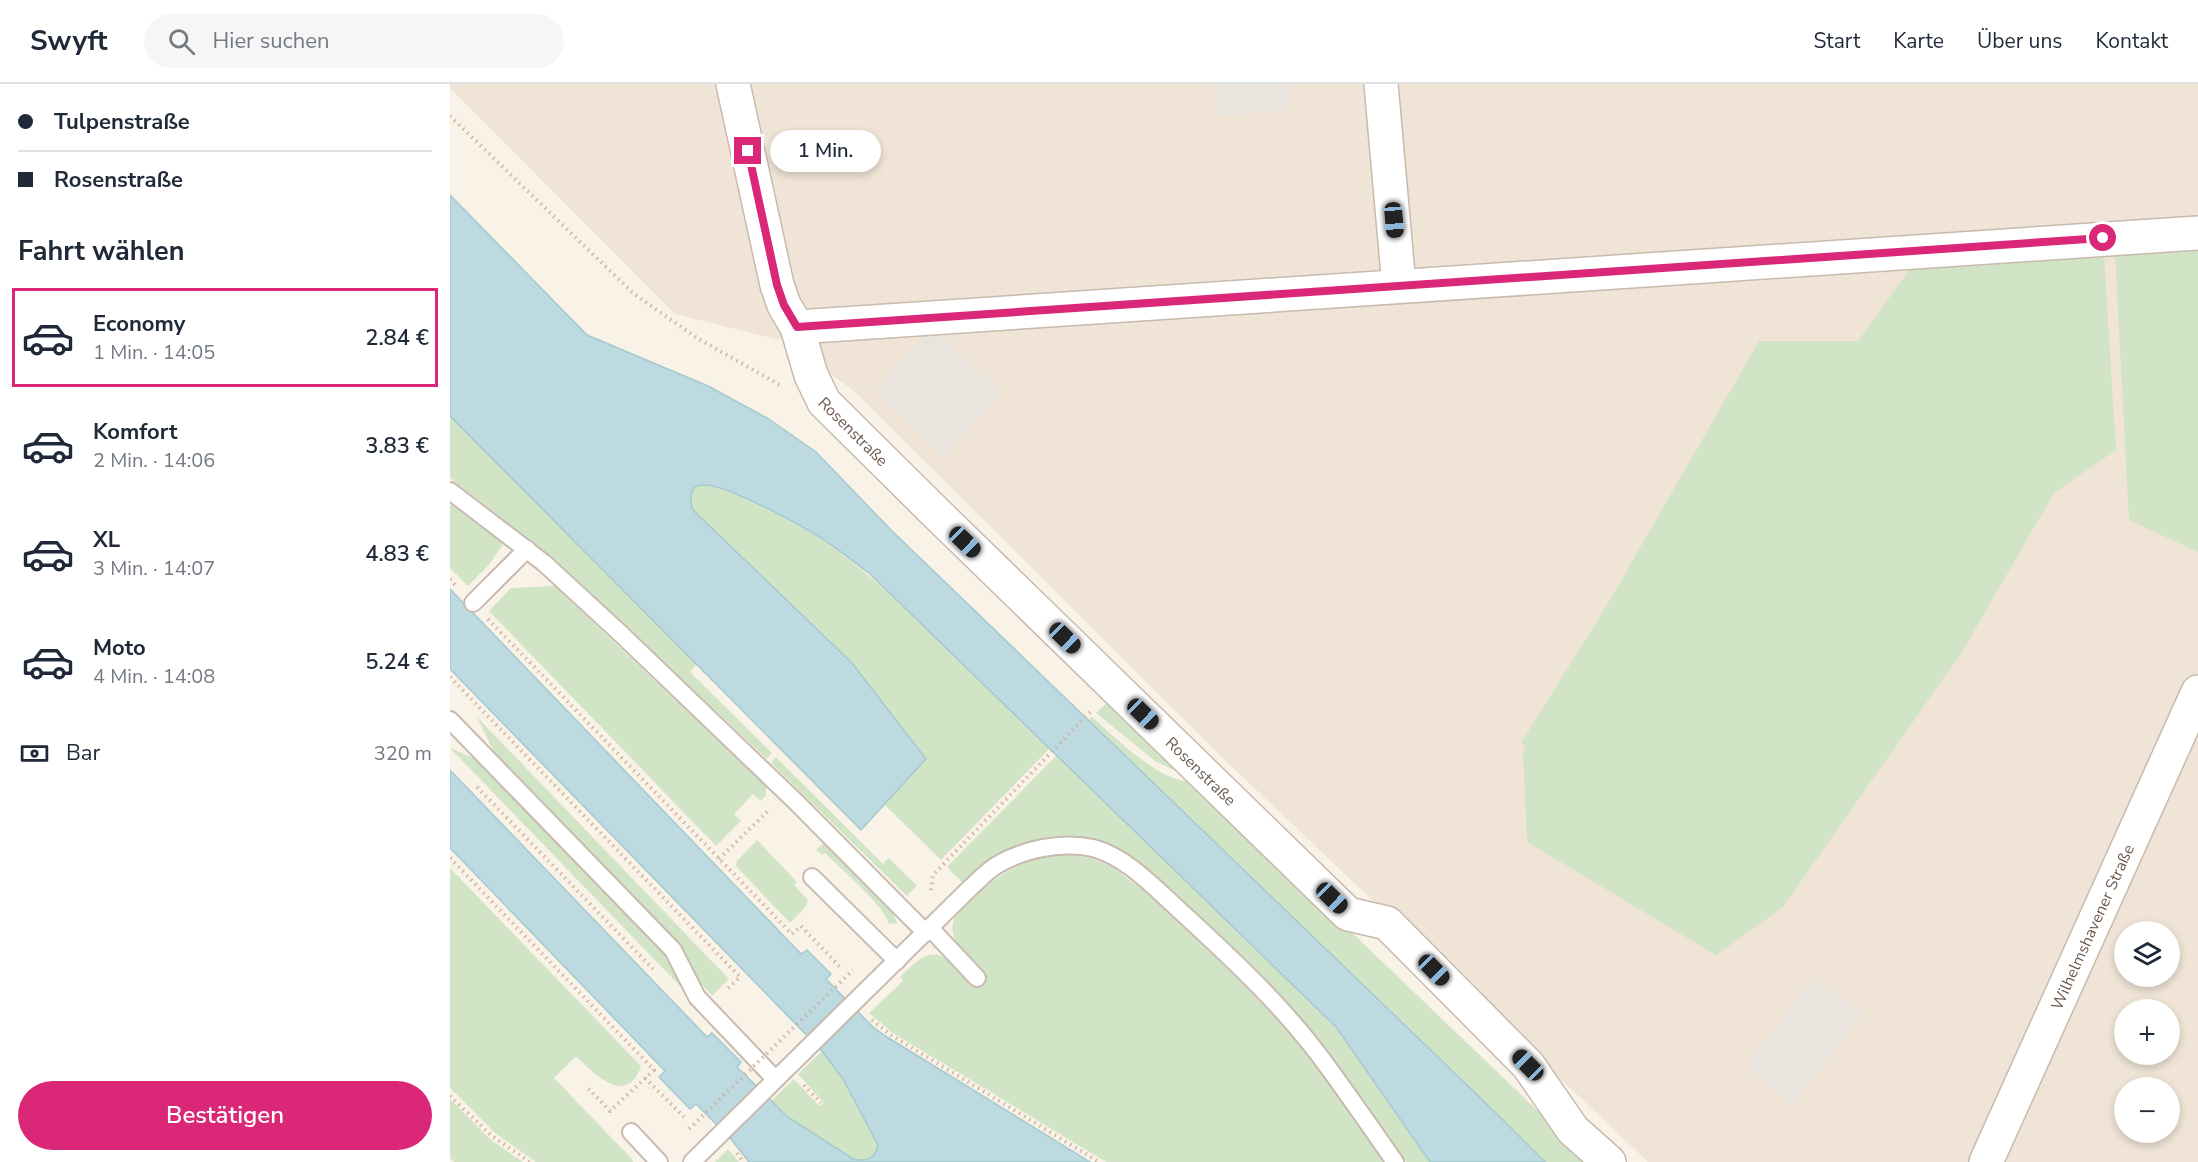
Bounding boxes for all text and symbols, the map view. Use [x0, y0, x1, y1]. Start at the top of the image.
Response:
search box [144, 14, 564, 68]
text: Swyft [30, 22, 108, 60]
icon: search [165, 25, 198, 58]
text: Hier suchen [213, 26, 329, 56]
text: Start [1813, 27, 1860, 55]
text: Karte [1893, 27, 1944, 55]
text: Über uns [1977, 27, 2062, 55]
text: Kontakt [2095, 27, 2168, 55]
text: Tulpenstraße [54, 107, 190, 137]
callout: 1 Min. [769, 130, 880, 172]
route end [734, 137, 761, 164]
text: 1 Min. [798, 137, 853, 164]
text: Rosenstraße [54, 165, 183, 195]
car [1383, 201, 1405, 239]
route start [2089, 224, 2116, 251]
text: Fahrt wählen [18, 233, 184, 270]
text: Economy [93, 309, 185, 339]
icon: car [21, 311, 75, 365]
text: 2.84 € [365, 323, 429, 353]
text: 1 Min. · 14:05 [93, 339, 215, 366]
street label: Rosenstraße [813, 392, 893, 472]
text: Komfort [93, 417, 177, 447]
icon: car [21, 419, 75, 473]
text: 3.83 € [365, 431, 429, 461]
text: 2 Min. · 14:06 [93, 447, 215, 474]
car [946, 523, 984, 561]
text: XL [93, 525, 120, 555]
icon: car [21, 527, 75, 581]
text: 4.83 € [365, 539, 429, 569]
text: 3 Min. · 14:07 [93, 555, 215, 582]
car [1046, 619, 1084, 657]
text: Moto [93, 633, 146, 663]
icon: car [21, 635, 75, 689]
text: 5.24 € [365, 647, 429, 677]
text: 4 Min. · 14:08 [93, 663, 215, 690]
car [1124, 695, 1162, 733]
street label: Rosenstraße [1160, 732, 1240, 811]
icon: cash [18, 737, 51, 770]
text: Bar [66, 738, 100, 768]
text: 320 m [374, 740, 432, 767]
street label: Wilhelmshavener Straße [2046, 841, 2140, 1014]
car [1313, 879, 1351, 917]
map controls [2114, 921, 2180, 1143]
button: layers [2114, 921, 2180, 987]
car [1415, 951, 1453, 989]
button: + [2114, 999, 2180, 1065]
car [1509, 1046, 1547, 1084]
button: − [2114, 1077, 2180, 1143]
button: Bestätigen [18, 1081, 432, 1150]

